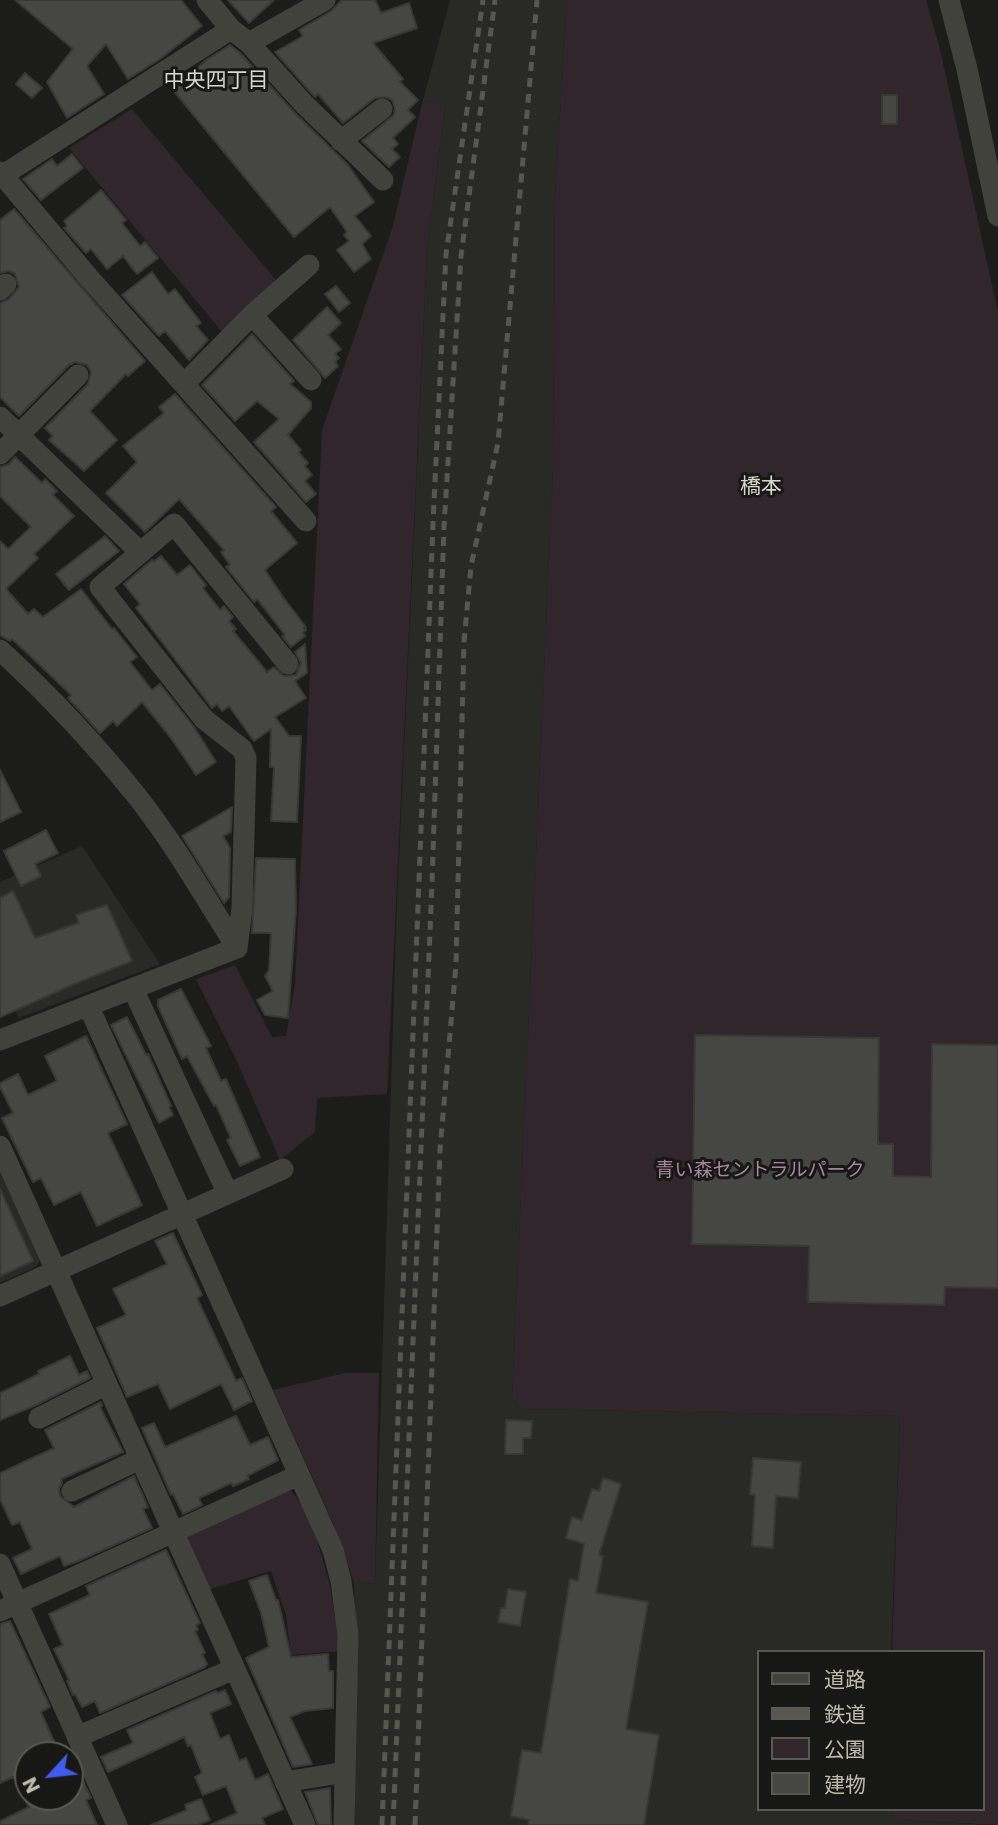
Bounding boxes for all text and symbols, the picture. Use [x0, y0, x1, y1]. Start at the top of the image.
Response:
district label: 中央四丁目 [164, 69, 268, 95]
district label: 橋本 [740, 475, 782, 501]
park label: 青い森セントラルパーク [656, 1160, 864, 1182]
legend [757, 1650, 984, 1811]
text: 道路 [824, 1665, 866, 1694]
text: 鉄道 [824, 1700, 866, 1729]
text: 公園 [824, 1735, 866, 1764]
north arrow [14, 1741, 84, 1811]
text: 建物 [824, 1770, 866, 1799]
text: N [16, 1772, 47, 1797]

